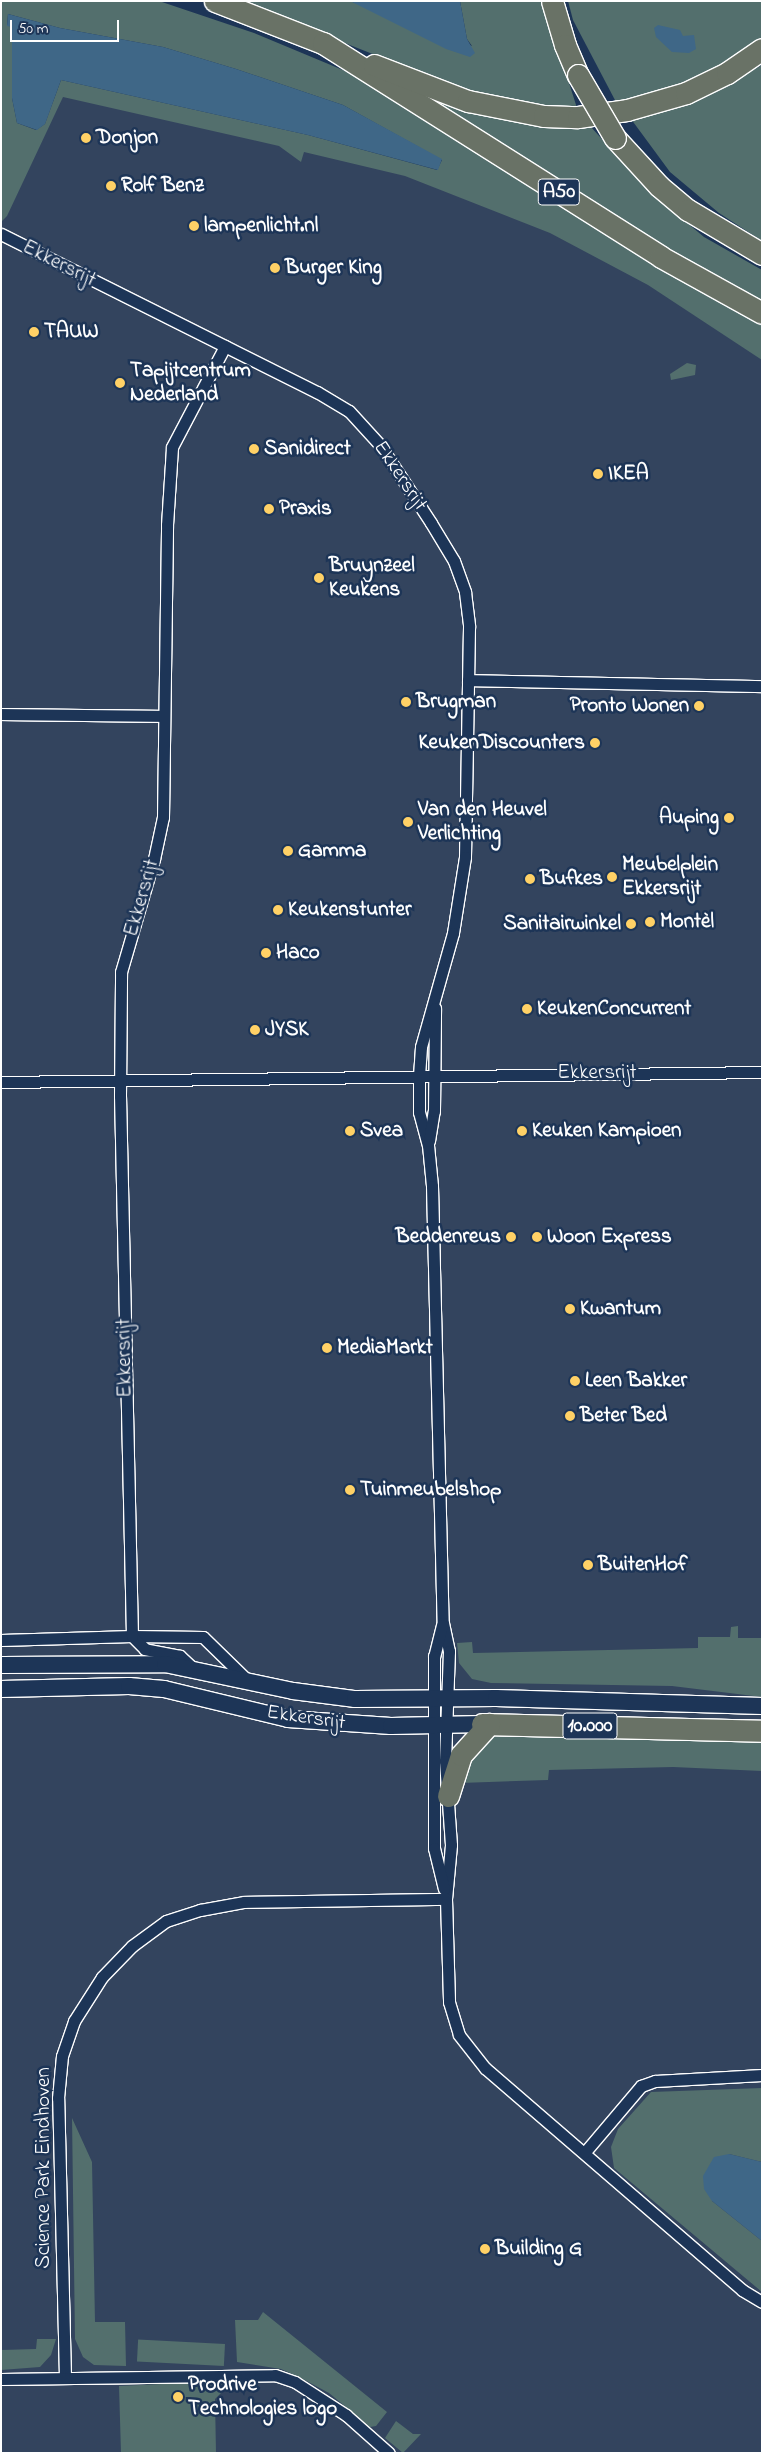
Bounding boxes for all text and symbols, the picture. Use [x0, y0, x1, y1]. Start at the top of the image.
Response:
scale bar [12, 10, 121, 42]
text: 50 m [18, 18, 48, 40]
place label: Donjon [96, 125, 158, 151]
marker: Donjon [80, 132, 92, 144]
place label: Rolf Benz [121, 173, 204, 199]
road number: A50 [538, 174, 580, 210]
marker: Rolf Benz [105, 180, 117, 192]
place label: lampenlicht.nl [204, 213, 318, 239]
marker: lampenlicht.nl [188, 220, 200, 232]
street label: Ekkersrijt [18, 235, 100, 293]
place label: Burger King [285, 255, 382, 281]
marker: Burger King [269, 262, 281, 274]
place label: TAUW [44, 319, 99, 345]
marker: TAUW [28, 326, 40, 338]
place label: Tapijtcentrum Nederland [130, 358, 251, 408]
marker: Tapijtcentrum Nederland [114, 377, 126, 389]
place label: Sanidirect [264, 436, 351, 462]
street label: Ekkersrijt [367, 436, 433, 516]
marker: Sanidirect [248, 443, 260, 455]
place label: IKEA [608, 461, 649, 487]
marker: IKEA [592, 468, 604, 480]
place label: Praxis [279, 496, 332, 522]
marker: Praxis [263, 503, 275, 515]
place label: Bruynzeel Keukens [329, 553, 415, 603]
marker: Bruynzeel Keukens [313, 572, 325, 584]
place label: Brugman [416, 689, 496, 715]
place label: Pronto Wonen [570, 693, 689, 719]
marker: Brugman [400, 696, 412, 708]
marker: Pronto Wonen [693, 700, 705, 712]
place label: KeukenDiscounters [418, 730, 585, 756]
marker: KeukenDiscounters [589, 737, 601, 749]
place label: Van den Heuvel Verlichting [418, 797, 547, 847]
place label: Auping [659, 805, 719, 831]
marker: Auping [723, 812, 735, 824]
marker: Van den Heuvel Verlichting [402, 816, 414, 828]
place label: Gamma [298, 838, 366, 864]
marker: Gamma [282, 845, 294, 857]
place label: Meubelplein Ekkersrijt [622, 852, 718, 902]
street label: Ekkersrijt [119, 856, 165, 940]
place label: Bufkes [540, 866, 603, 892]
marker: Meubelplein Ekkersrijt [606, 871, 618, 883]
marker: Bufkes [524, 873, 536, 885]
place label: Keukenstunter [288, 897, 412, 923]
marker: Keukenstunter [272, 904, 284, 916]
place label: Montèl [660, 909, 714, 935]
place label: Sanitairwinkel [503, 911, 621, 937]
marker: Montèl [644, 916, 656, 928]
marker: Sanitairwinkel [625, 918, 637, 930]
place label: Haco [276, 940, 320, 966]
marker: Haco [260, 947, 272, 959]
place label: KeukenConcurrent [537, 996, 691, 1022]
marker: KeukenConcurrent [521, 1003, 533, 1015]
place label: JYSK [265, 1017, 309, 1043]
marker: JYSK [249, 1024, 261, 1036]
street label: Ekkersrijt [557, 1060, 637, 1086]
place label: Svea [360, 1118, 403, 1144]
place label: Keuken Kampioen [532, 1118, 681, 1144]
marker: Svea [344, 1125, 356, 1137]
marker: Keuken Kampioen [516, 1125, 528, 1137]
place label: Beddenreus [396, 1224, 501, 1250]
place label: Woon Express [547, 1224, 672, 1250]
marker: Beddenreus [505, 1231, 517, 1243]
marker: Woon Express [531, 1231, 543, 1243]
place label: Kwantum [580, 1296, 661, 1322]
marker: Kwantum [564, 1303, 576, 1315]
street label: Ekkersrijt [112, 1318, 138, 1398]
place label: MediaMarkt [337, 1335, 433, 1361]
marker: MediaMarkt [321, 1342, 333, 1354]
place label: Leen Bakker [585, 1368, 687, 1394]
marker: Leen Bakker [569, 1375, 581, 1387]
place label: Beter Bed [580, 1403, 667, 1429]
marker: Beter Bed [564, 1410, 576, 1422]
place label: Tuinmeubelshop [360, 1477, 502, 1503]
marker: Tuinmeubelshop [344, 1484, 356, 1496]
place label: BuitenHof [598, 1552, 688, 1578]
marker: BuitenHof [582, 1559, 594, 1571]
street label: Ekkersrijt [265, 1700, 347, 1736]
road number: 10.000 [562, 1708, 618, 1744]
street label: Science Park Eindhoven [31, 2067, 57, 2269]
place label: Building G [495, 2236, 582, 2262]
marker: Building G [479, 2243, 491, 2255]
place label: Prodrive Technologies logo [188, 2372, 337, 2422]
marker: Prodrive Technologies logo [172, 2391, 184, 2403]

